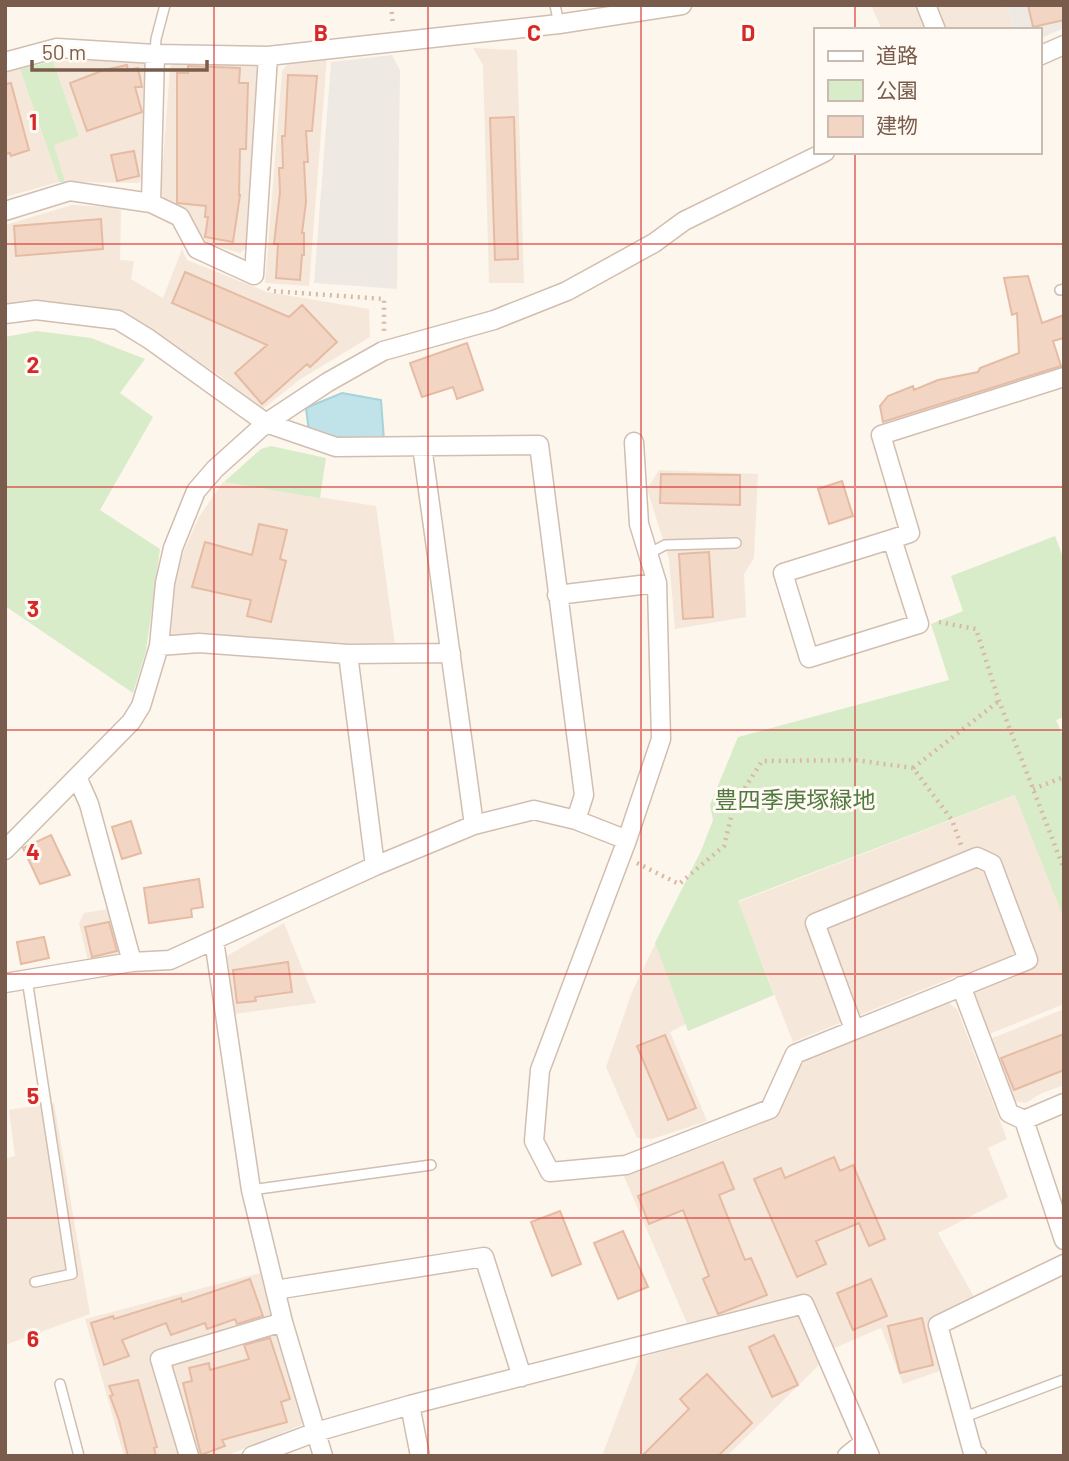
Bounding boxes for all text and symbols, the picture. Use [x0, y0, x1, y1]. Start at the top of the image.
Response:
text: B [314, 18, 328, 46]
text: C [527, 18, 541, 46]
text: D [741, 18, 755, 46]
scale bar [32, 28, 206, 72]
legend [814, 28, 1041, 154]
text: 50 m [42, 39, 86, 64]
text: 道路 [876, 42, 918, 67]
text: 公園 [876, 77, 918, 102]
text: 1 [29, 107, 37, 135]
text: 建物 [876, 112, 918, 137]
text: 2 [27, 350, 39, 378]
text: 3 [27, 594, 39, 622]
park label: 豊四季庚塚緑地 [715, 785, 876, 813]
text: 4 [26, 837, 40, 865]
text: 5 [27, 1081, 39, 1109]
text: 6 [27, 1324, 39, 1352]

